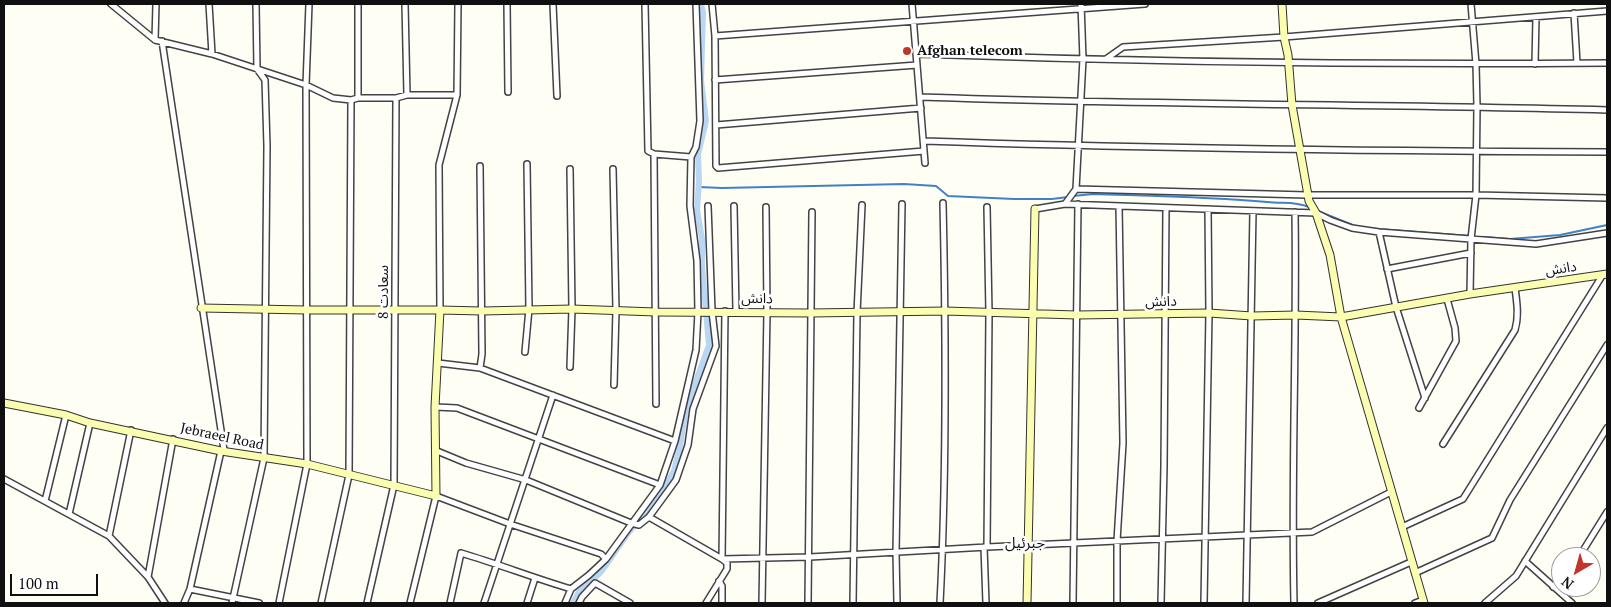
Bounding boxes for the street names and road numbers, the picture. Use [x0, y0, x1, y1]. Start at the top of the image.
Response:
street label: دانش [1544, 258, 1578, 280]
street label: سعادت 8 [376, 265, 392, 319]
street label: دانش [741, 290, 773, 308]
street label: دانش [1145, 293, 1177, 311]
street label: Jebraeel Road [179, 420, 265, 454]

